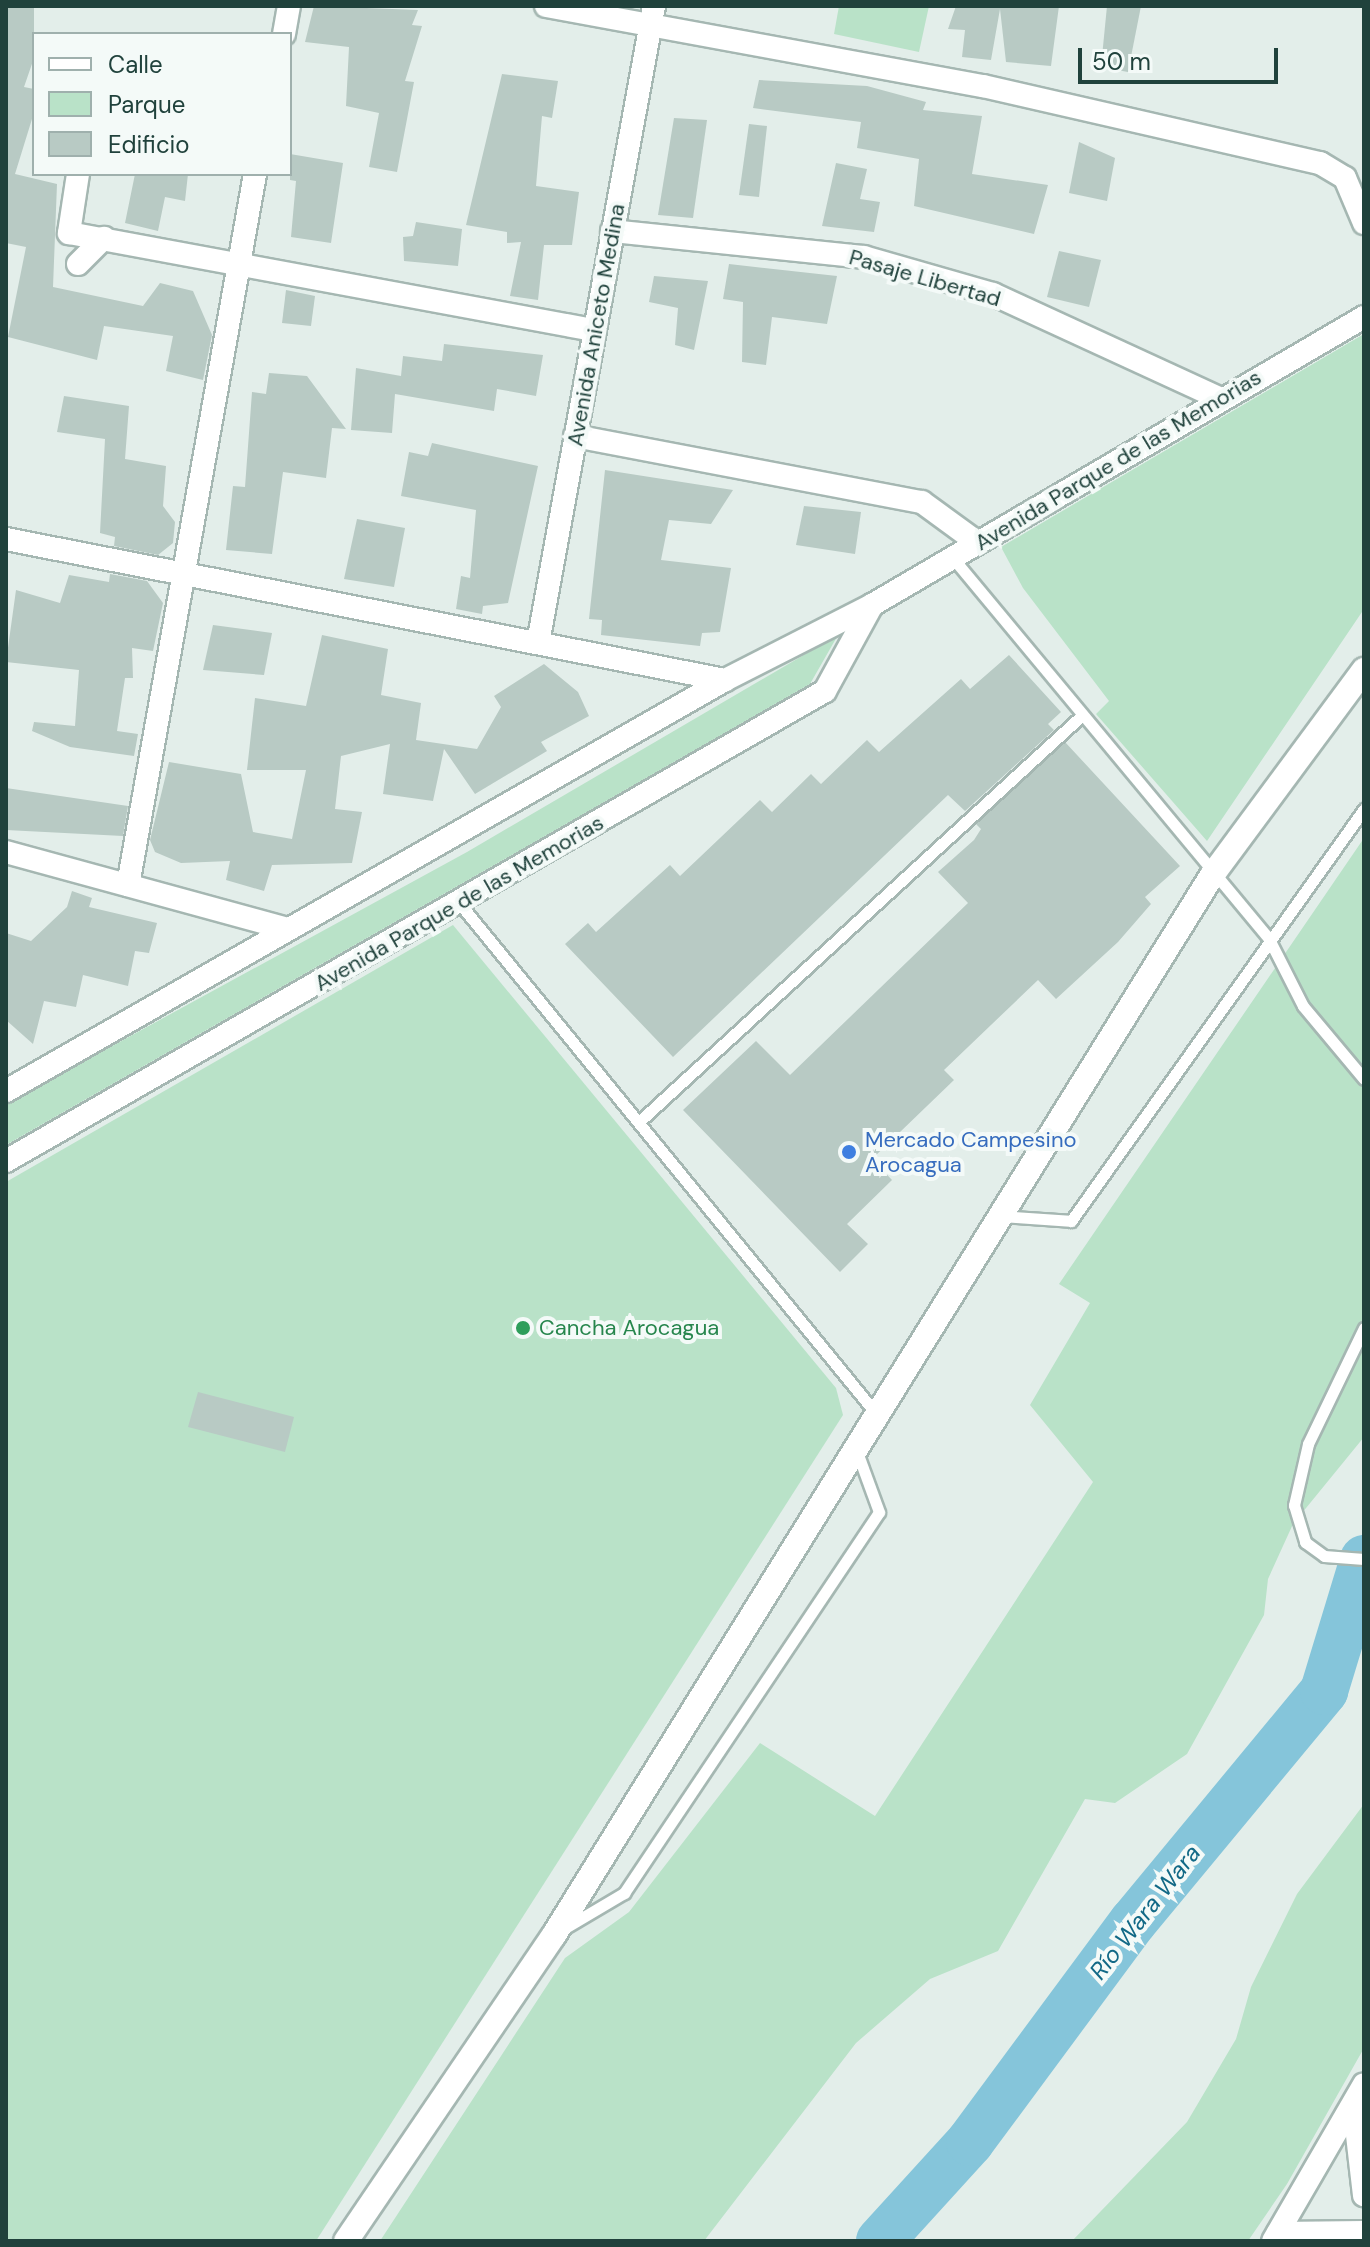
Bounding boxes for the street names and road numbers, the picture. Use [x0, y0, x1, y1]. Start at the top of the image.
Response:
street label: Avenida Aniceto Medina [562, 202, 630, 448]
street label: Pasaje Libertad [846, 244, 1004, 312]
street label: Avenida Parque de las Memorias [970, 364, 1266, 556]
street label: Avenida Parque de las Memorias [310, 809, 608, 997]

